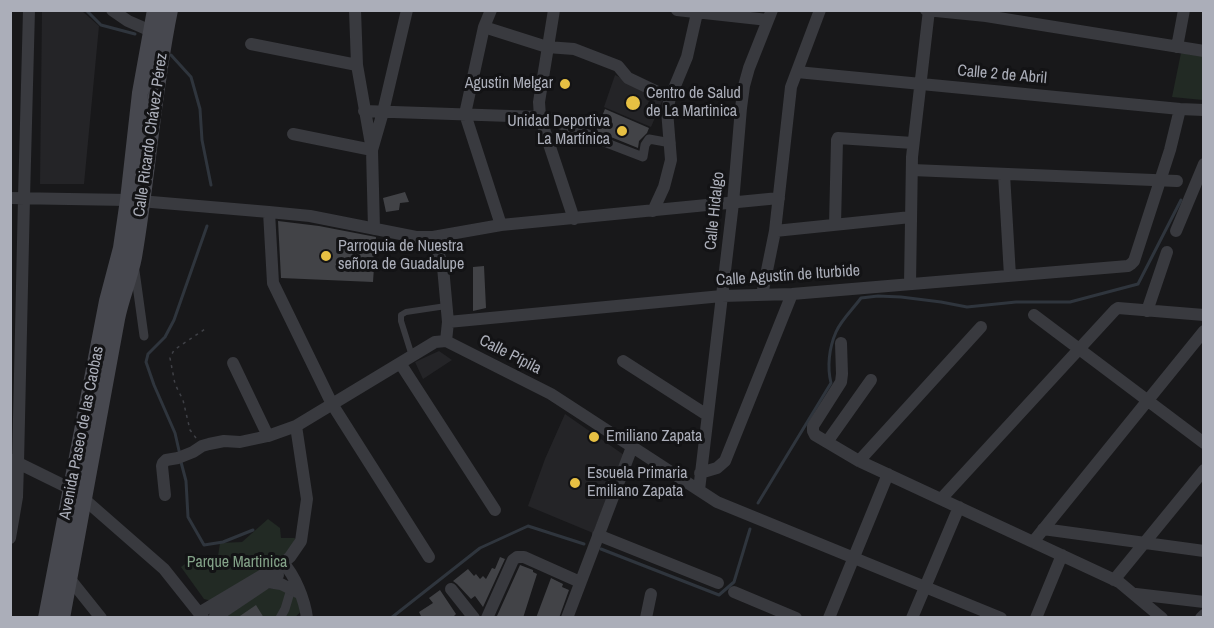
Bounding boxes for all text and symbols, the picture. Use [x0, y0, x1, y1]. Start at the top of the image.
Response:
street label: Calle Ricardo Chávez Pérez [130, 52, 172, 218]
street label: Calle 2 de Abril [956, 62, 1048, 88]
place label: Agustin Melgar [465, 74, 553, 94]
marker: Agustin Melgar [558, 77, 572, 91]
place label: Centro de Salud de La Martinica [646, 84, 741, 122]
marker: Centro de Salud de La Martinica [624, 94, 642, 112]
place label: Unidad Deportiva La Martínica [507, 112, 610, 150]
marker: Unidad Deportiva La Martínica [615, 124, 629, 138]
street label: Calle Hidalgo [701, 171, 729, 251]
place label: Parroquia de Nuestra señora de Guadalupe [338, 237, 464, 275]
marker: Parroquia de Nuestra señora de Guadalupe [319, 249, 333, 263]
street label: Calle Agustín de Iturbide [715, 261, 861, 291]
street label: Calle Pípila [476, 331, 544, 379]
street label: Avenida Paseo de las Caobas [56, 345, 108, 521]
place label: Emiliano Zapata [606, 427, 702, 447]
marker: Emiliano Zapata [587, 430, 601, 444]
place label: Escuela Primaria Emiliano Zapata [587, 464, 688, 502]
marker: Escuela Primaria Emiliano Zapata [568, 476, 582, 490]
park label: Parque Martinica [187, 553, 287, 573]

